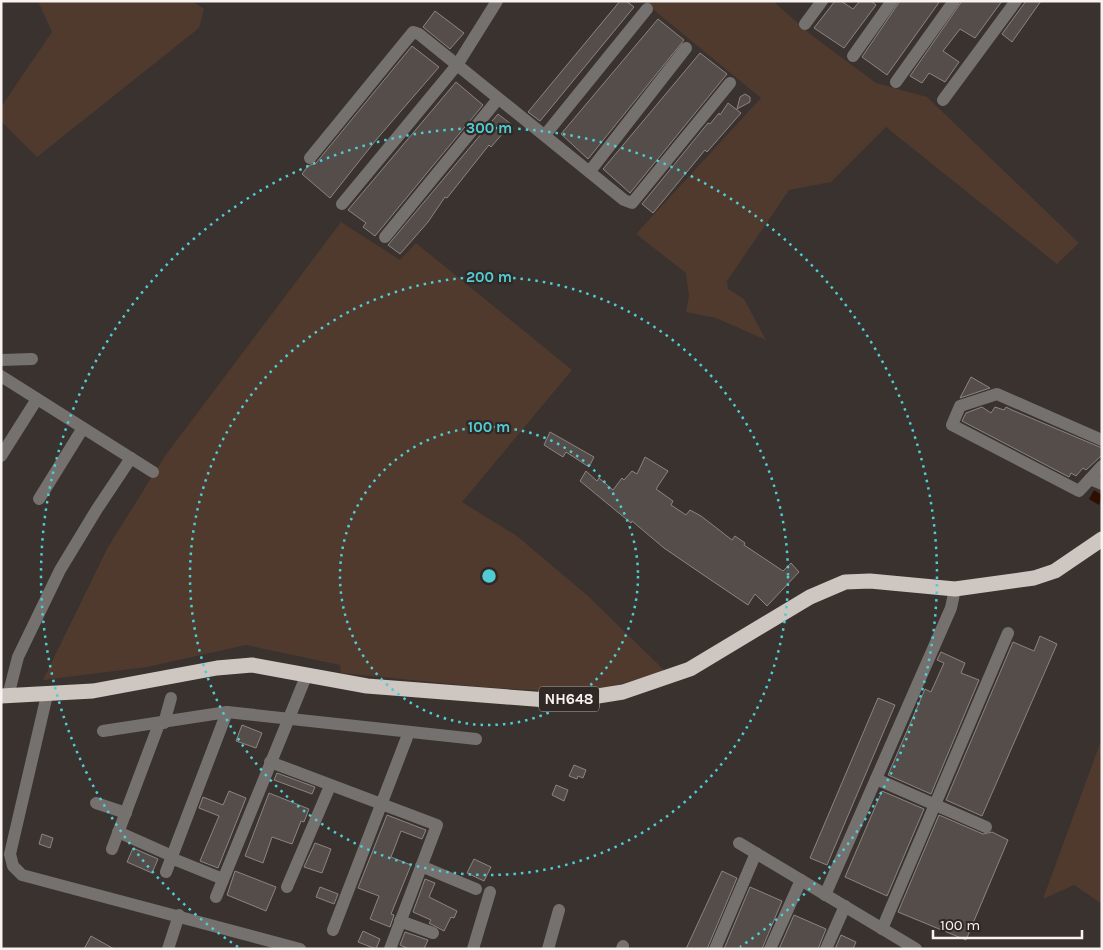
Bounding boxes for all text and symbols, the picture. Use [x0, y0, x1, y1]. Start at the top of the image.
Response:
text: 300 m [466, 119, 512, 137]
text: 200 m [466, 268, 512, 286]
text: 100 m [468, 418, 510, 436]
centre of rings [480, 567, 498, 585]
road number: NH648 [539, 686, 599, 712]
scale bar [933, 908, 1082, 940]
text: 100 m [940, 916, 980, 934]

